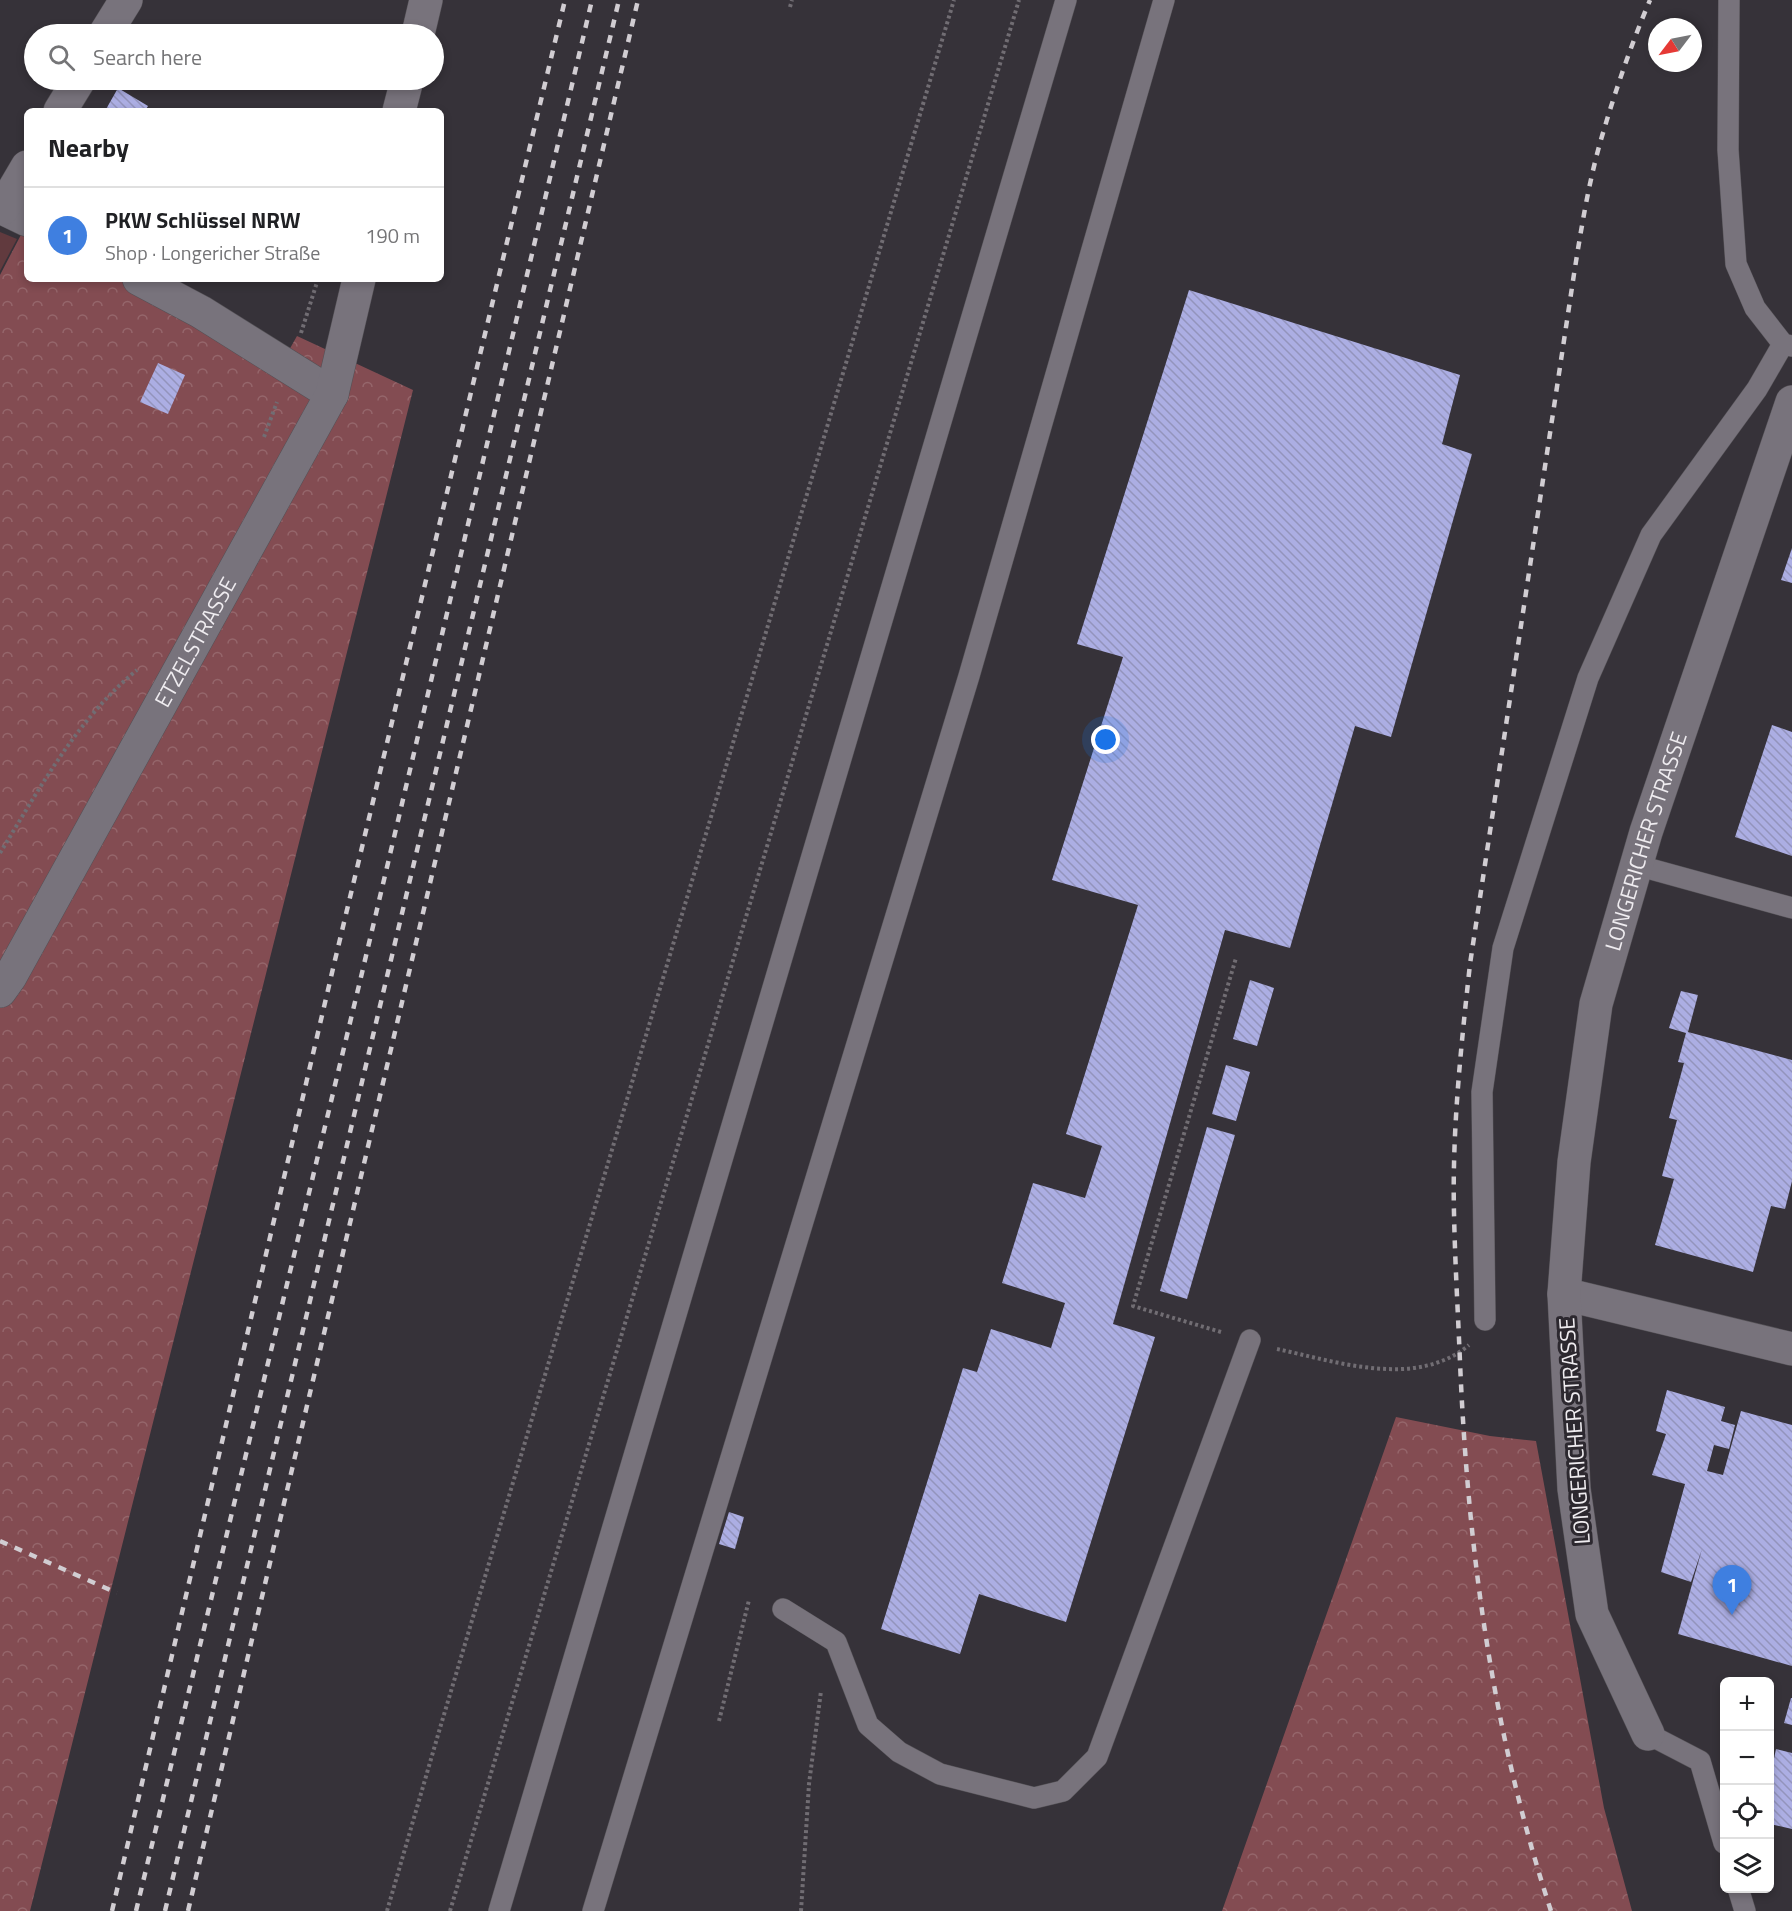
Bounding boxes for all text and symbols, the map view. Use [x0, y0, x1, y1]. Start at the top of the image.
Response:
north arrow [1648, 18, 1702, 72]
search box [24, 24, 444, 90]
text: Search here [93, 40, 202, 74]
icon: search [45, 41, 78, 74]
text: Nearby [48, 128, 129, 167]
text: PKW Schlüssel NRW [105, 203, 300, 237]
text: 1 [62, 220, 73, 251]
text: 190 m [365, 220, 420, 251]
text: Shop · Longericher Straße [105, 237, 320, 268]
street label: ETZELSTRASSE [145, 571, 245, 713]
your location [1091, 725, 1120, 754]
street label: LONGERICHER STRASSE [1595, 727, 1696, 955]
street label: LONGERICHER STRASSE [1549, 1316, 1599, 1546]
pin: 1 [1712, 1566, 1752, 1615]
map controls [1720, 1677, 1774, 1893]
button: + [1720, 1677, 1774, 1731]
button: − [1720, 1731, 1774, 1785]
button: locate [1720, 1785, 1774, 1839]
button: layers [1720, 1839, 1774, 1893]

